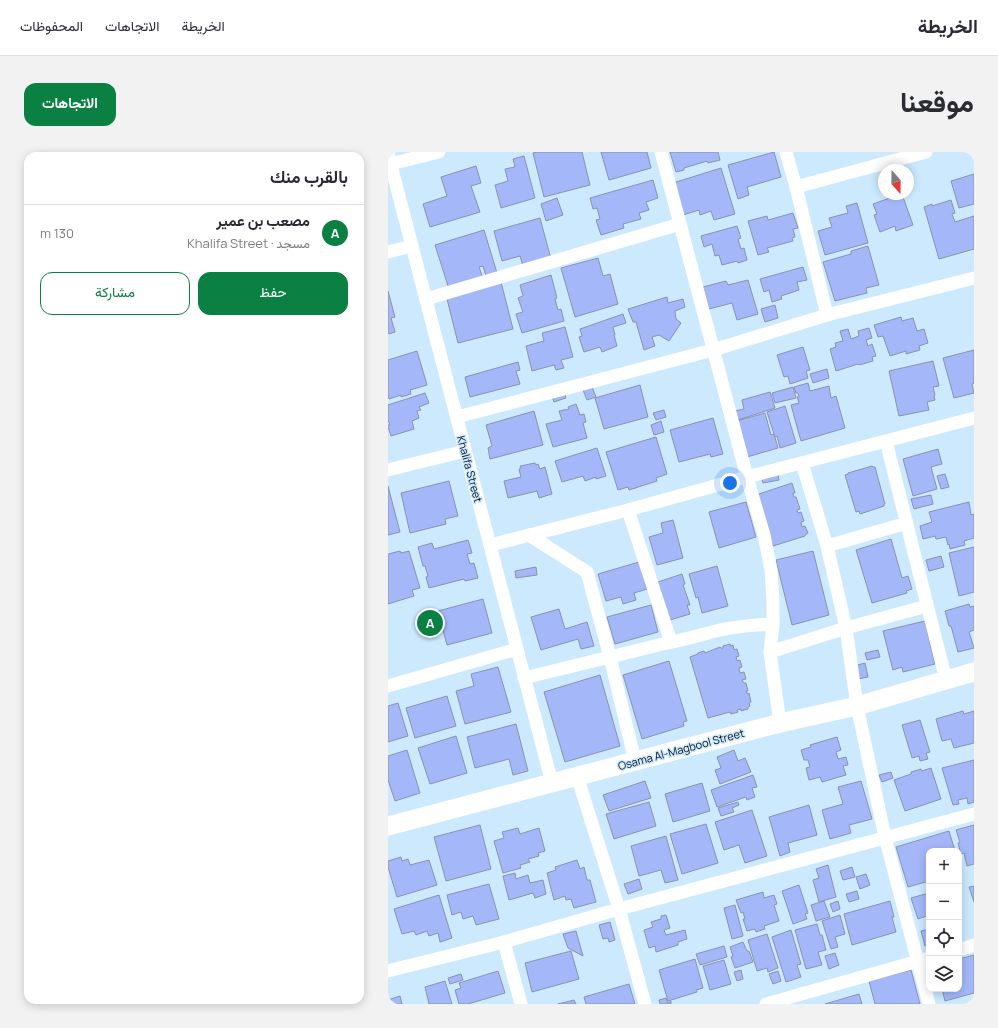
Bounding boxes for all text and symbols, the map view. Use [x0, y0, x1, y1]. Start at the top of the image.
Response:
text: الخريطة [918, 13, 978, 39]
text: المحفوظات [20, 16, 83, 35]
text: الاتجاهات [105, 16, 159, 35]
text: الخريطة [181, 16, 225, 35]
text: موقعنا [900, 82, 974, 120]
button: الاتجاهات [24, 83, 116, 126]
north arrow [878, 164, 914, 200]
text: بالقرب منك [270, 165, 348, 188]
text: مصعب بن عمير [216, 210, 310, 231]
text: 130 m [40, 224, 74, 242]
text: A [331, 224, 339, 242]
text: مسجد · Khalifa Street [187, 234, 310, 252]
button: مشاركة [40, 272, 190, 315]
button: حفظ [198, 272, 348, 315]
street label: Khalifa Street [454, 434, 486, 504]
your location [720, 473, 740, 493]
pin: A [417, 608, 443, 638]
street label: Osama Al-Magbool Street [616, 725, 746, 773]
map controls [926, 848, 962, 992]
button: + [926, 848, 962, 884]
button: − [926, 884, 962, 920]
button: locate [926, 920, 962, 956]
button: layers [926, 956, 962, 992]

